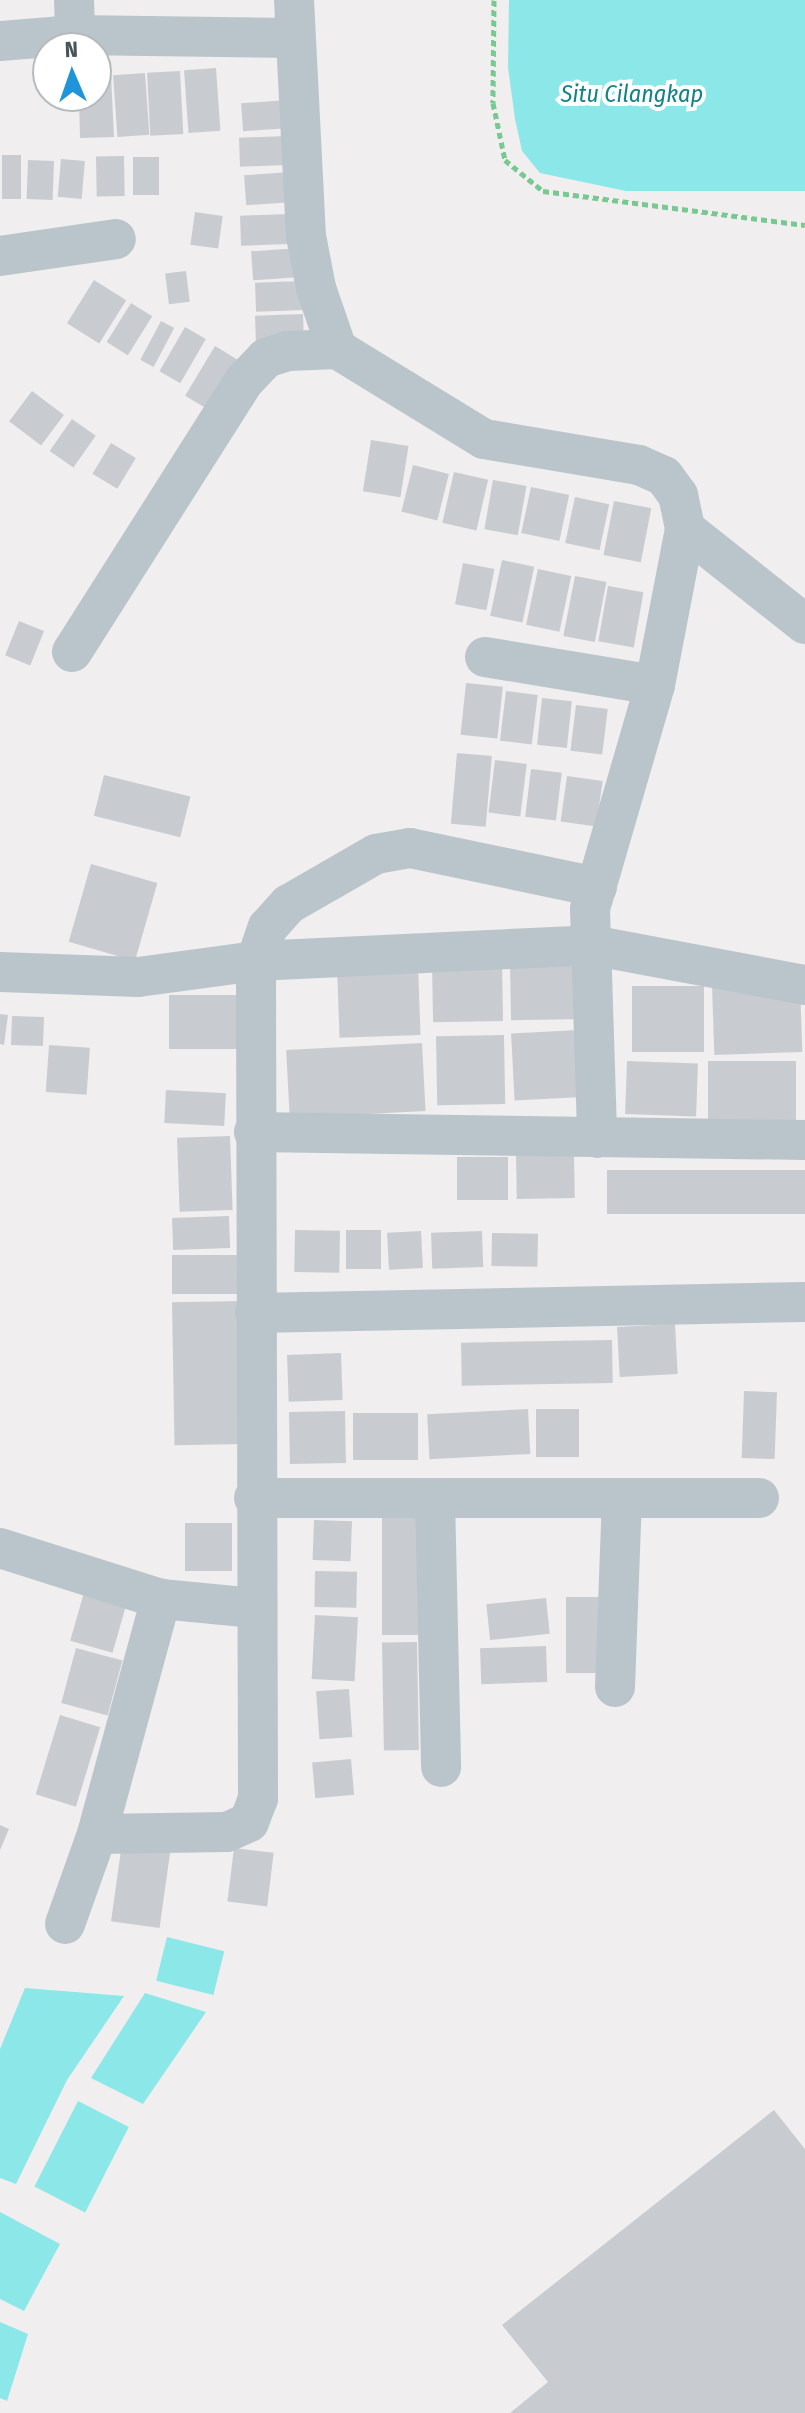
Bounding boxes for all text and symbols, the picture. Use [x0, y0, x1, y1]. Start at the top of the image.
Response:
north arrow [32, 32, 112, 112]
text: N [64, 36, 78, 63]
water label: Situ Cilangkap [561, 81, 703, 109]

